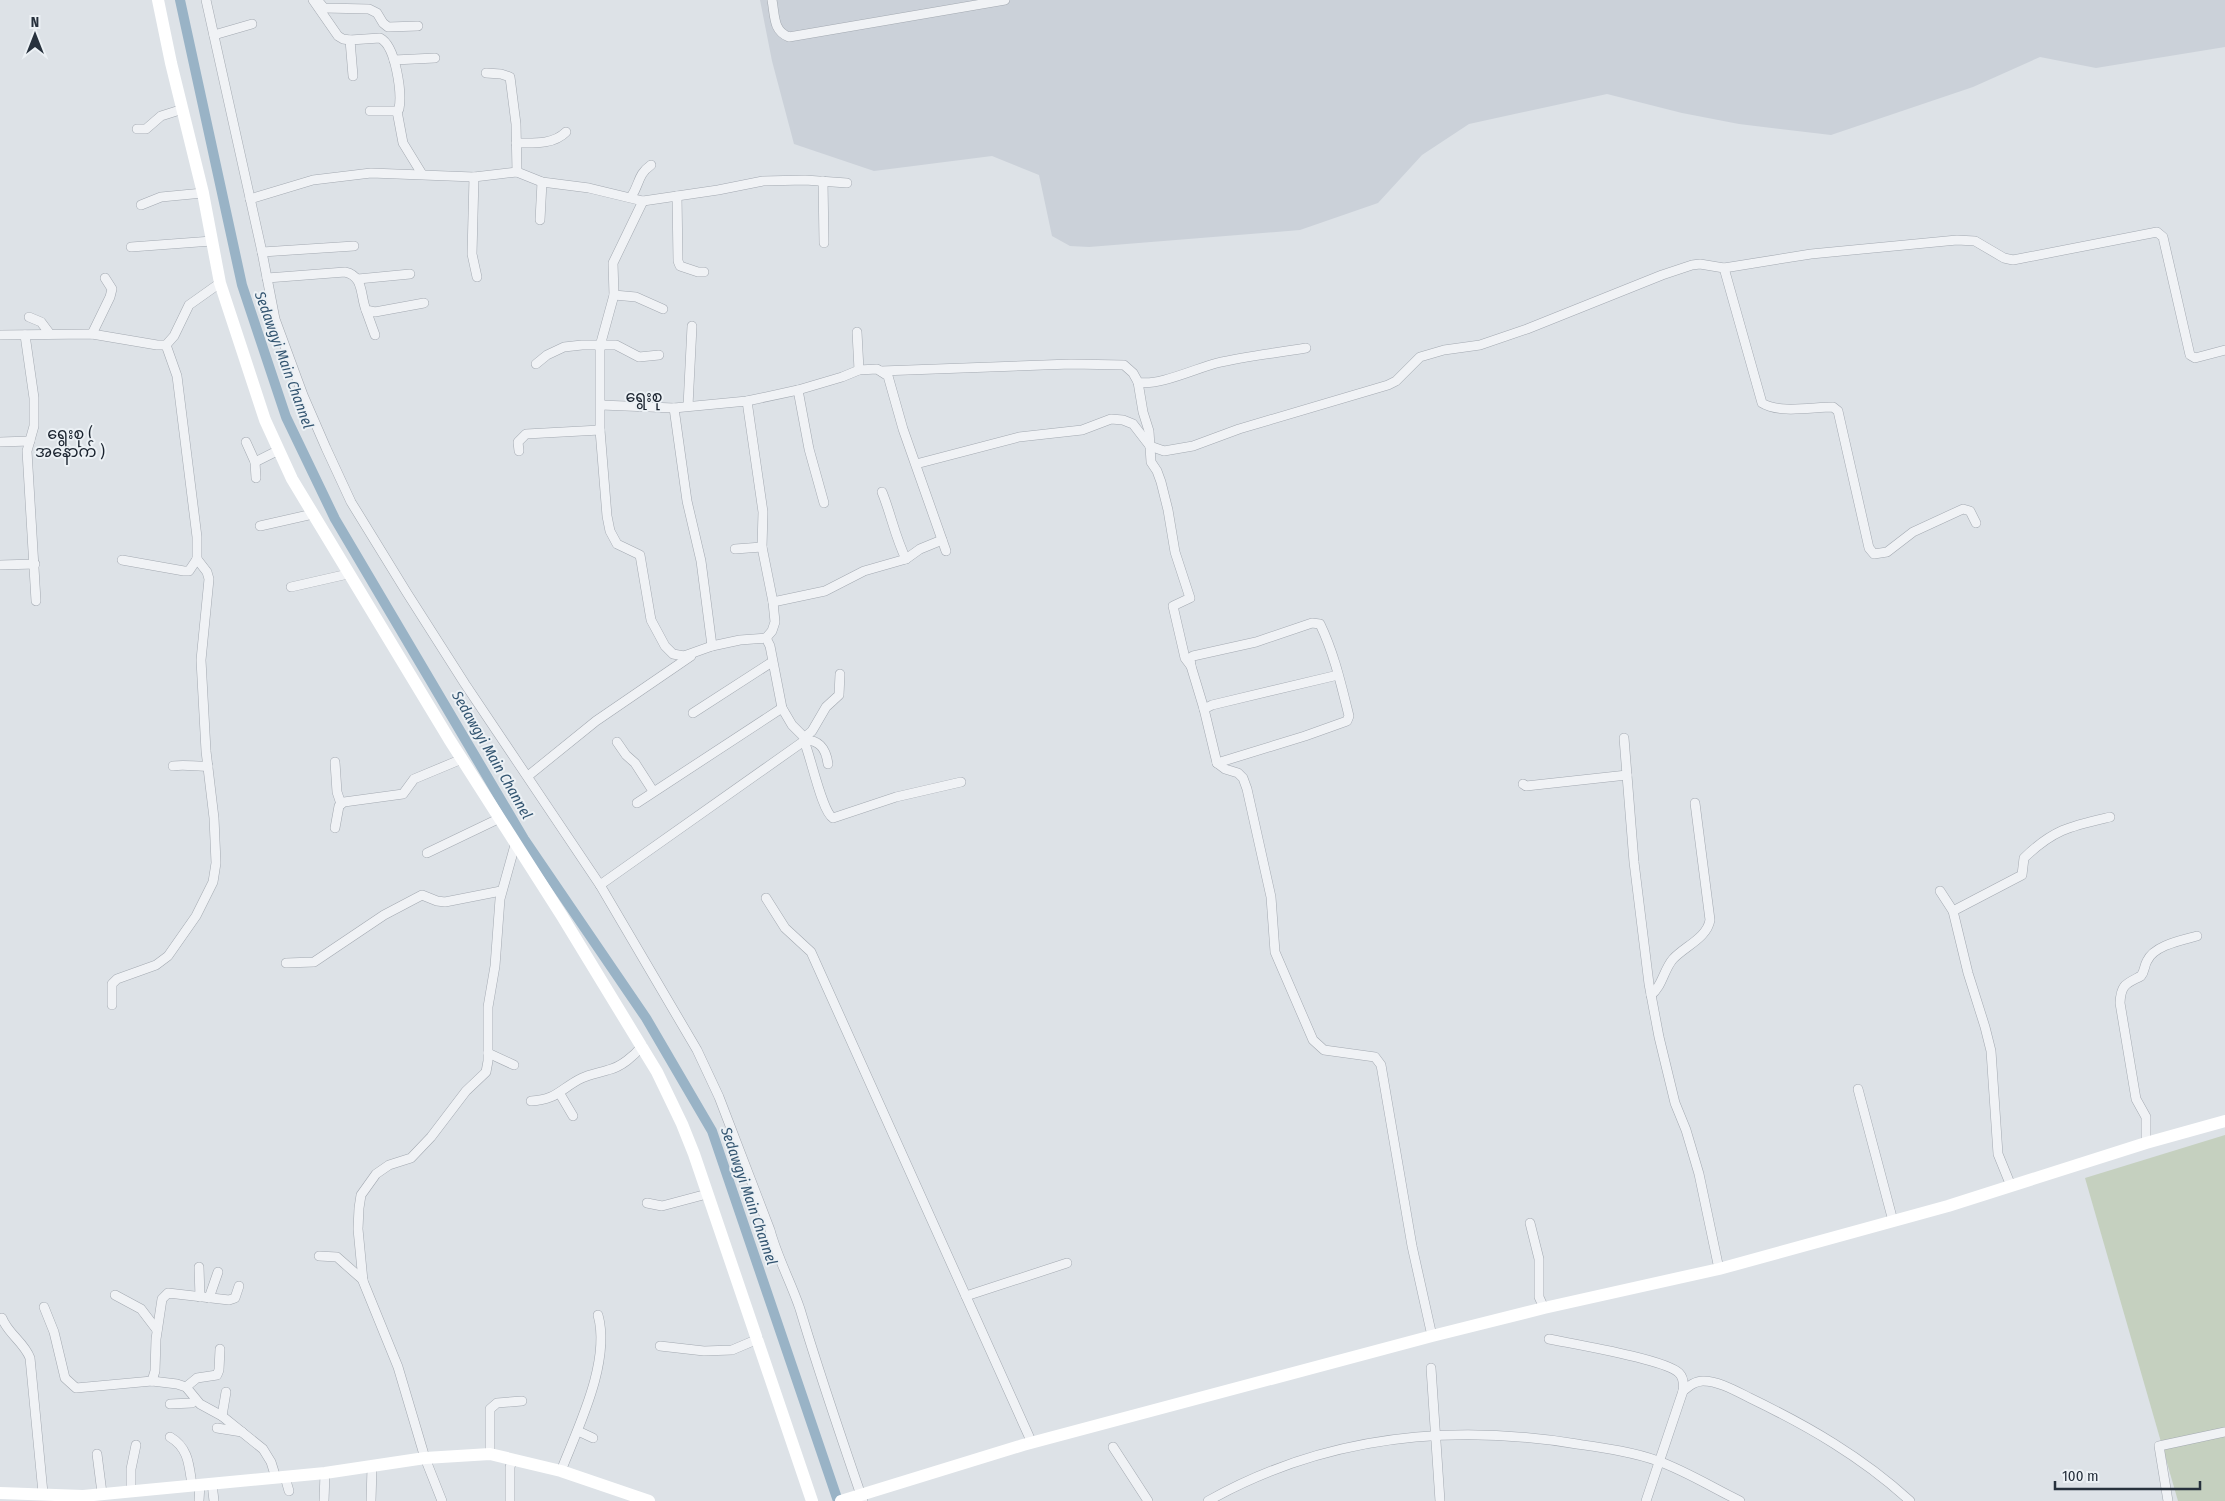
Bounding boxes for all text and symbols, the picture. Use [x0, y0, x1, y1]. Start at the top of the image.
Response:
north arrow [10, 10, 60, 60]
text: N [31, 14, 39, 31]
water label: Sedawgyi Main Channel [250, 288, 317, 431]
district label: ရွေးစု [625, 387, 663, 411]
district label: ရွေးစု ( အနောက် ) [35, 424, 105, 465]
water label: Sedawgyi Main Channel [448, 687, 536, 822]
water label: Sedawgyi Main Channel [717, 1124, 781, 1267]
scale bar [2055, 1458, 2200, 1490]
text: 100 m [2062, 1467, 2099, 1485]

